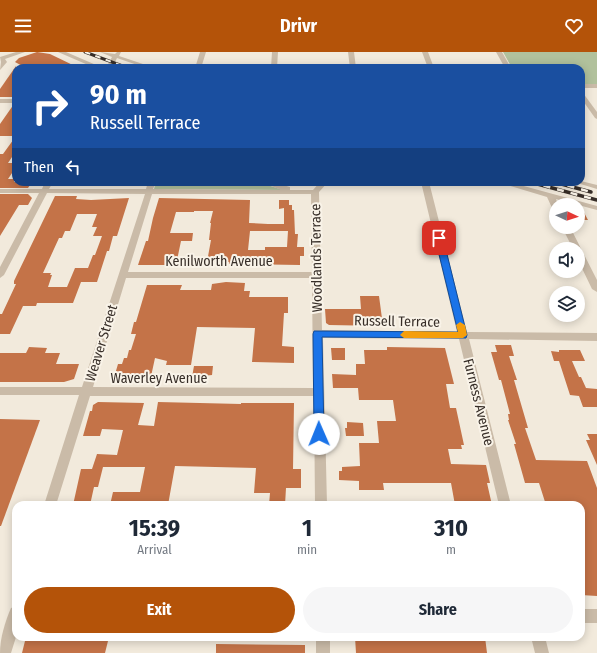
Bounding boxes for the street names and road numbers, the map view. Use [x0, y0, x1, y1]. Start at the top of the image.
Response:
street label: Woodlands Terrace [307, 203, 326, 312]
street label: Kenilworth Avenue [165, 253, 273, 270]
street label: Weaver Street [82, 302, 121, 384]
street label: Russell Terrace [354, 312, 440, 331]
street label: Furness Avenue [459, 357, 498, 448]
street label: Waverley Avenue [111, 370, 207, 387]

